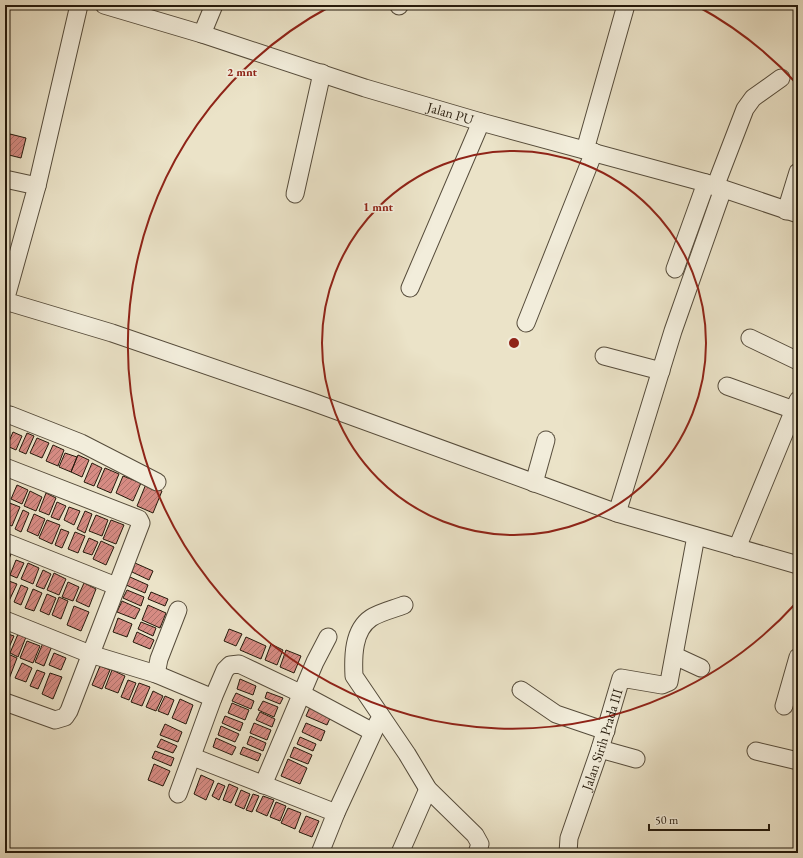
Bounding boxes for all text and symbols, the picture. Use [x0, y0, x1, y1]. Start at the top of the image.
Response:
text: 2 mnt [227, 64, 257, 80]
street label: Jalan PU [424, 97, 477, 129]
text: 1 mnt [363, 199, 393, 215]
centre of rings [507, 336, 521, 350]
street label: Jalan Sirih Prada III [577, 686, 626, 794]
scale bar [649, 806, 769, 832]
text: 50 m [655, 812, 679, 828]

